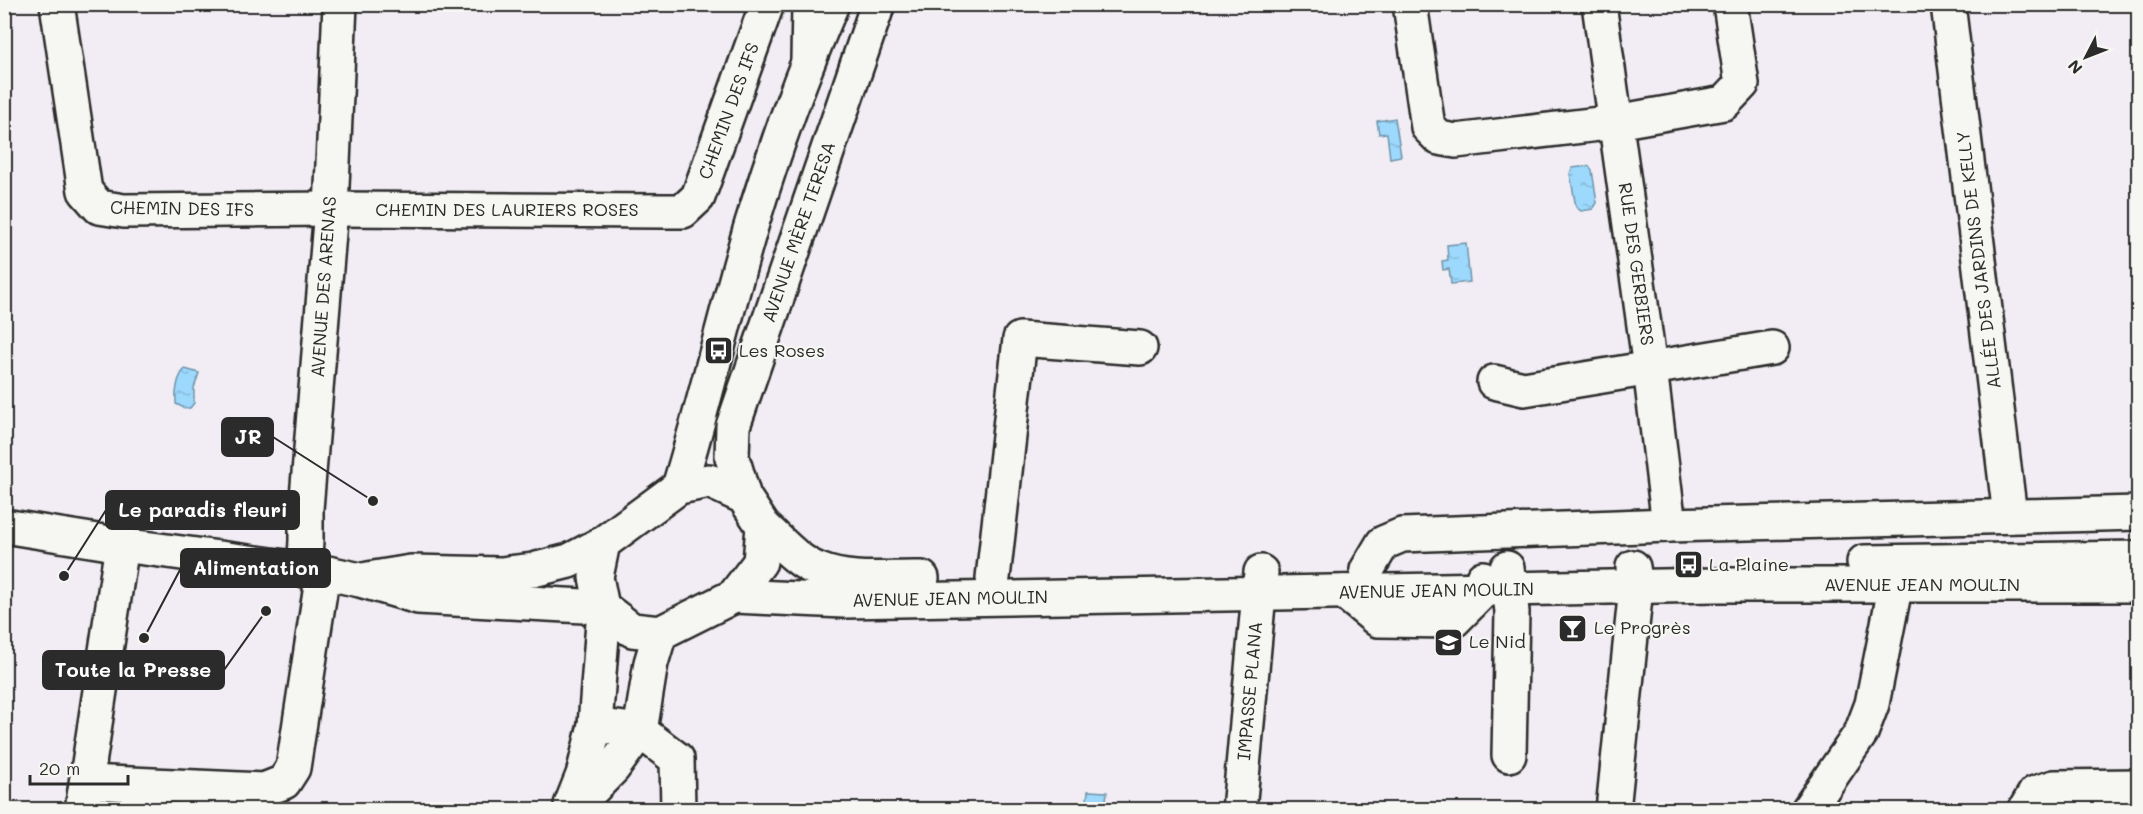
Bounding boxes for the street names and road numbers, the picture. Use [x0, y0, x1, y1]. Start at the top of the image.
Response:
street label: CHEMIN DES IFS [692, 39, 764, 182]
street label: ALLÉE DES JARDINS DE KELLY [1950, 130, 2006, 391]
street label: AVENUE MÈRE TERESA [756, 138, 840, 325]
street label: RUE DES GERBIERS [1614, 181, 1660, 347]
street label: CHEMIN DES IFS [110, 195, 254, 221]
street label: AVENUE DES ARENAS [305, 195, 341, 378]
street label: CHEMIN DES LAURIERS ROSES [375, 197, 639, 221]
street label: AVENUE JEAN MOULIN [1824, 572, 2020, 596]
street label: AVENUE JEAN MOULIN [1338, 576, 1534, 604]
street label: AVENUE JEAN MOULIN [852, 584, 1048, 612]
street label: IMPASSE PLANA [1231, 621, 1267, 761]

